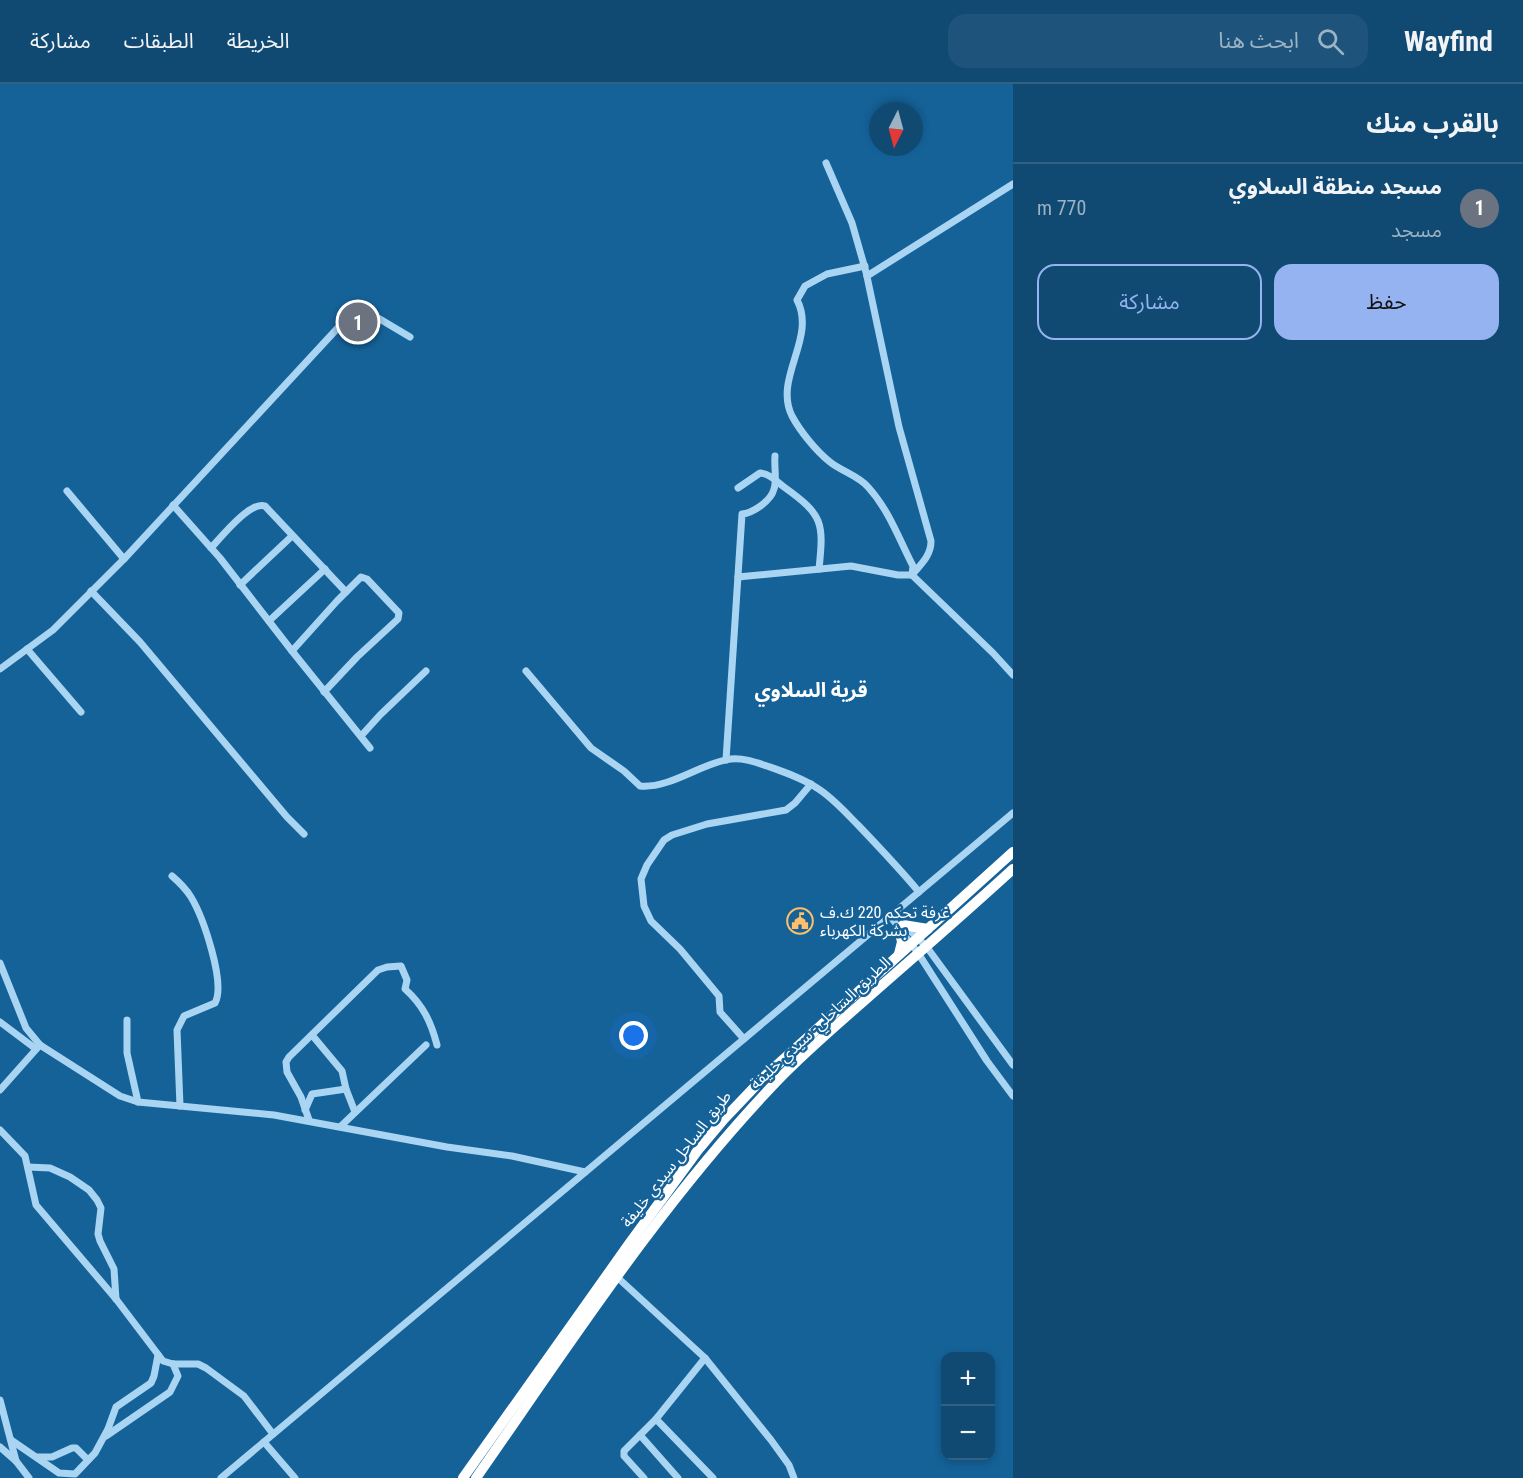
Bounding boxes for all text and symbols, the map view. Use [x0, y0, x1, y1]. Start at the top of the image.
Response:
search box [948, 14, 1368, 68]
icon: search [1314, 25, 1347, 58]
text: Wayfind [1404, 25, 1493, 58]
text: ابحث هنا [1218, 28, 1299, 53]
text: مشاركة [30, 29, 91, 53]
text: الطبقات [124, 29, 194, 53]
text: الخريطة [227, 29, 290, 53]
north arrow [869, 102, 923, 156]
text: بالقرب منك [1366, 108, 1499, 138]
text: مسجد منطقة السلاوي [1229, 174, 1442, 199]
text: 770 m [1037, 196, 1086, 220]
text: 1 [1474, 196, 1485, 220]
text: مسجد [1391, 218, 1442, 242]
button: مشاركة [1037, 264, 1262, 340]
button: حفظ [1274, 264, 1499, 340]
pin: 1 [338, 300, 378, 344]
district label: قرية السلاوي [754, 678, 868, 707]
place label: غرفة تحكم 220 ك.ف بشركة الكهرباء [820, 903, 950, 940]
public building icon: غرفة تحكم 220 ك.ف بشركة الكهرباء [785, 906, 815, 936]
street label: الطريق الساحلي- سيدي خليفة [746, 953, 896, 1095]
your location [619, 1021, 648, 1050]
street label: طريق الساحل سيدي خليفة [617, 1087, 737, 1233]
map controls [941, 1352, 995, 1460]
button: + [941, 1352, 995, 1406]
button: − [941, 1406, 995, 1460]

